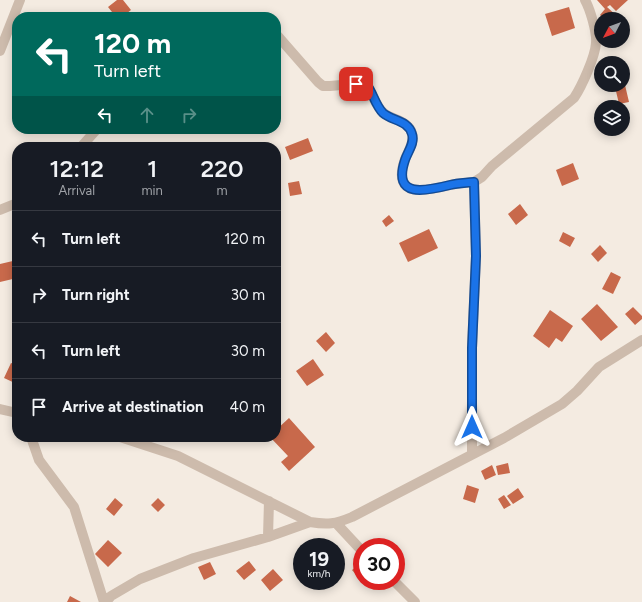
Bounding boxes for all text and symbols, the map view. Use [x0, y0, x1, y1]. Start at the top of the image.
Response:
north arrow [594, 12, 630, 48]
map controls [594, 12, 630, 136]
text: 120 m [94, 26, 171, 60]
icon: left [28, 28, 80, 80]
button: search [594, 56, 630, 92]
text: Turn left [94, 60, 161, 82]
pin [339, 67, 373, 101]
icon: arrive [345, 73, 367, 95]
button: layers [594, 100, 630, 136]
icon: left [94, 104, 116, 126]
icon: ahead [136, 104, 158, 126]
icon: right [178, 104, 200, 126]
text: 12:12 [50, 154, 104, 183]
text: 1 [147, 154, 157, 183]
text: 220 [200, 154, 243, 183]
text: Arrival [58, 183, 95, 198]
text: min [142, 183, 163, 198]
text: m [216, 183, 227, 198]
icon: left [28, 228, 50, 250]
text: Turn left [62, 230, 120, 248]
text: 120 m [224, 230, 265, 248]
icon: right [28, 284, 50, 306]
text: Turn right [62, 286, 130, 304]
text: 30 m [231, 286, 265, 304]
icon: left [28, 340, 50, 362]
text: Turn left [62, 342, 120, 360]
text: 30 m [231, 342, 265, 360]
icon: arrive [28, 396, 50, 418]
text: Arrive at destination [62, 398, 203, 416]
text: 40 m [230, 398, 265, 416]
position arrow [451, 406, 493, 448]
speed limit sign: 30 [353, 538, 405, 590]
text: 19 [309, 547, 329, 571]
text: km/h [308, 567, 330, 580]

